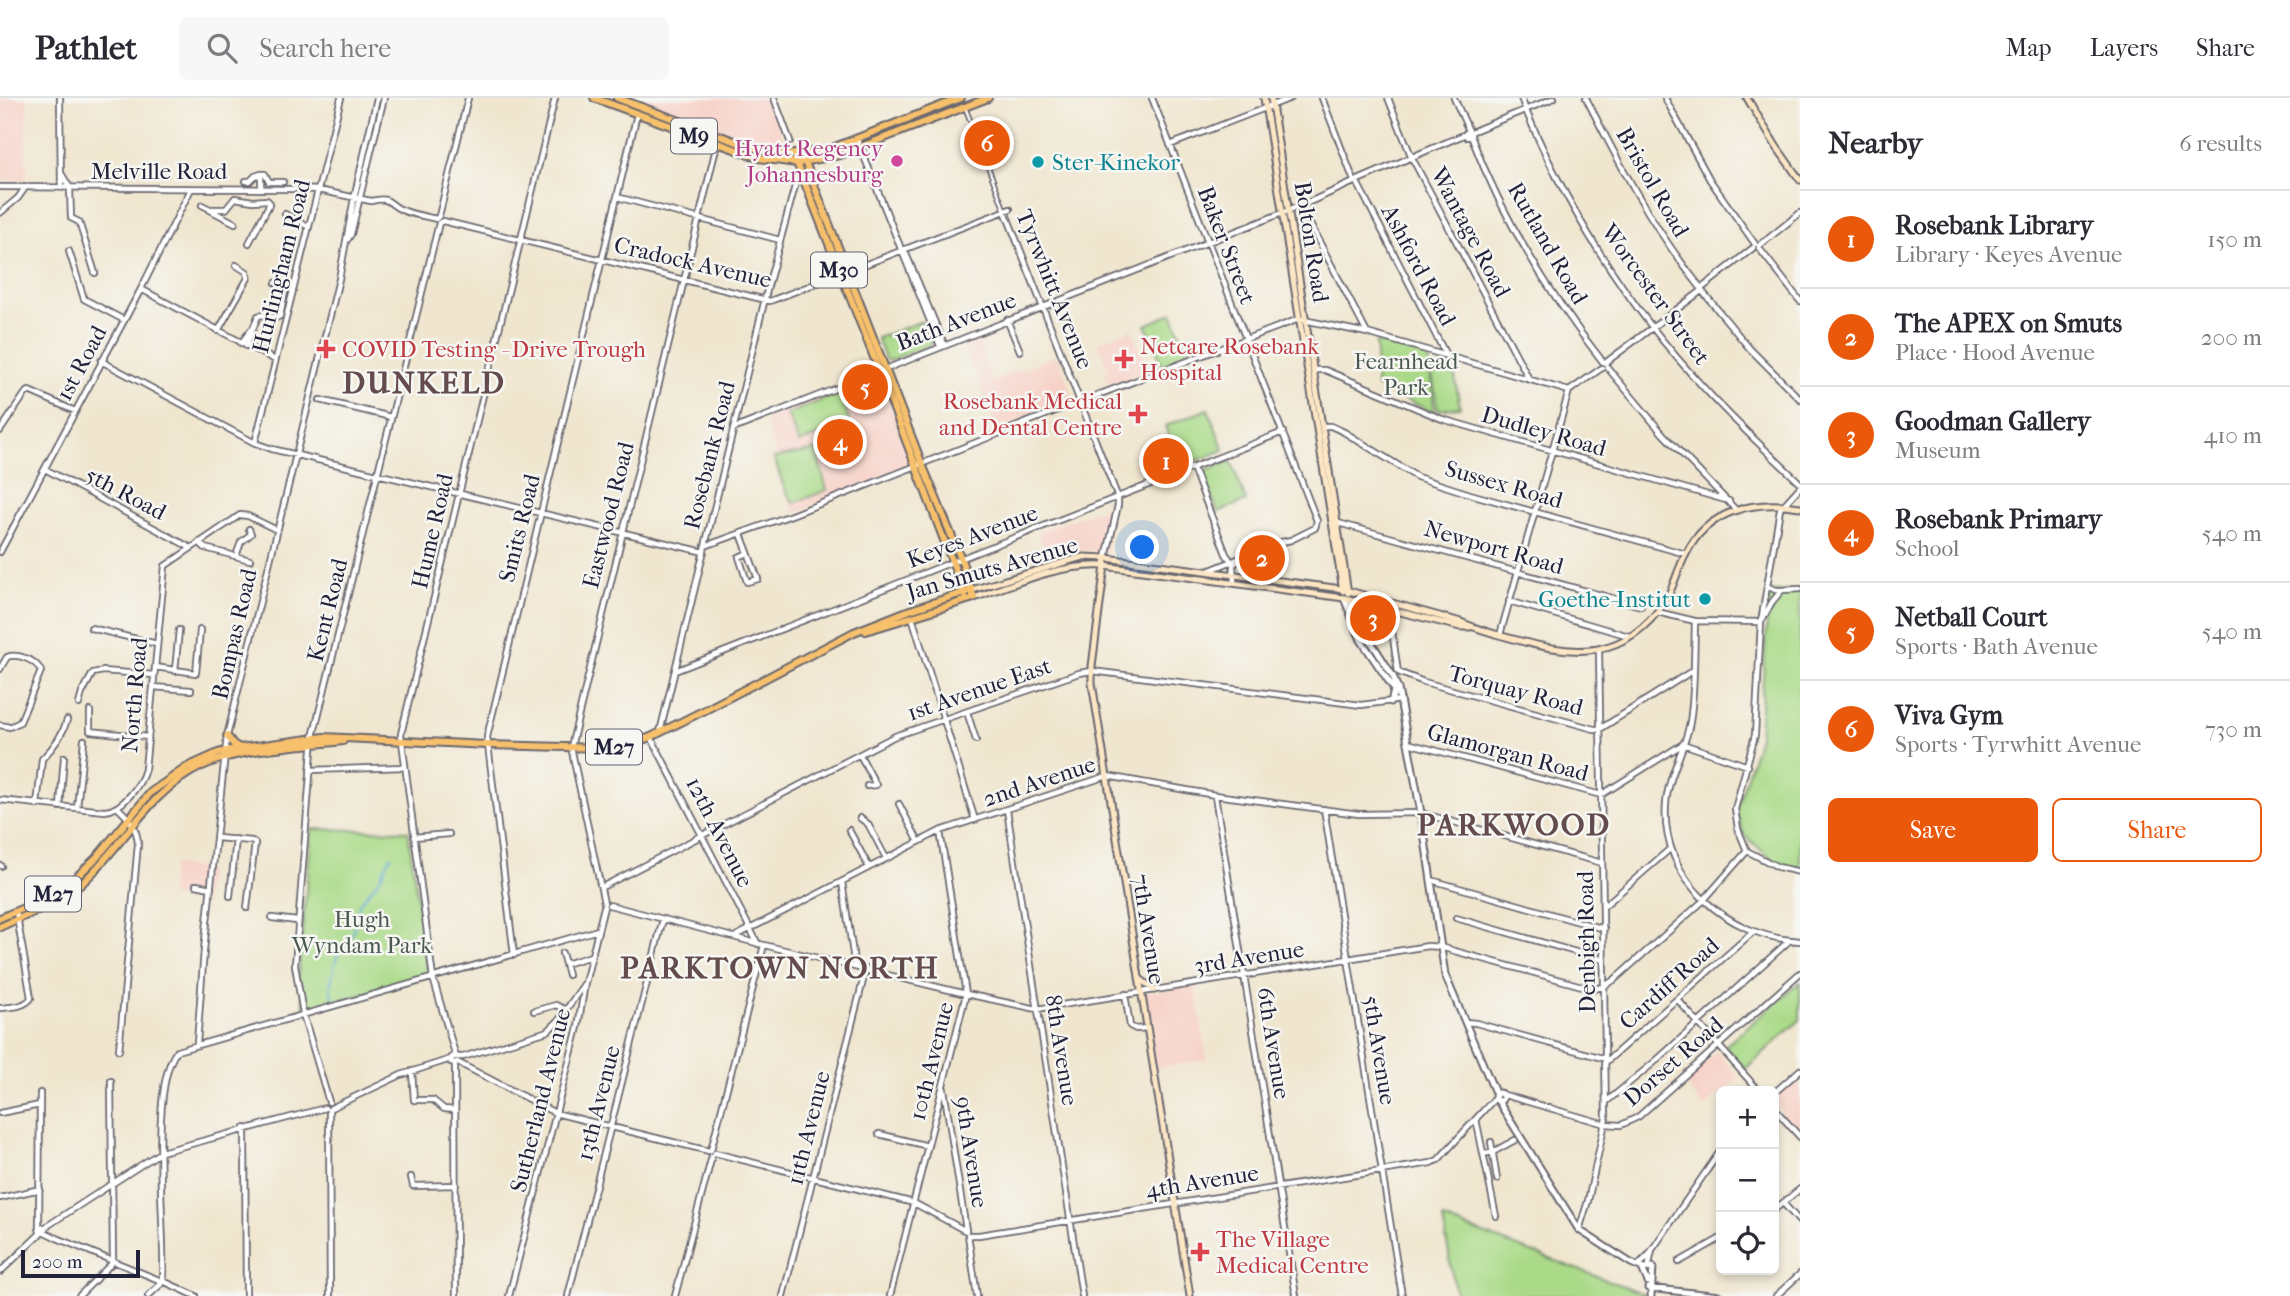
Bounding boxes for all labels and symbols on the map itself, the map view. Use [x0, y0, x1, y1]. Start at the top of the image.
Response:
pin: 6 [964, 117, 1010, 169]
road number: M9 [671, 118, 717, 154]
street label: Bristol Road [1610, 123, 1695, 242]
place label: Hyatt Regency Johannesburg [734, 135, 884, 188]
place label: Ster-Kinekor [1052, 149, 1180, 176]
marker: Hyatt Regency Johannesburg [889, 153, 905, 169]
marker: Ster-Kinekor [1030, 154, 1046, 170]
street label: Melville Road [91, 158, 228, 185]
street label: Wantage Road [1424, 162, 1516, 302]
street label: Hurlingham Road [247, 176, 316, 356]
street label: Rutland Road [1502, 177, 1594, 309]
street label: Bolton Road [1289, 180, 1334, 305]
street label: Baker Street [1192, 183, 1261, 308]
street label: Ashford Road [1375, 199, 1462, 331]
street label: Tyrwhitt Avenue [1010, 206, 1099, 373]
street label: Worcester Street [1595, 218, 1716, 370]
street label: Cradock Avenue [611, 231, 774, 294]
road number: M30 [811, 252, 867, 288]
street label: Bath Avenue [893, 286, 1020, 357]
street label: 1st Road [50, 321, 113, 405]
place label: Netcare Rosebank Hospital [1140, 333, 1320, 386]
place label: COVID Testing - Drive Trough [342, 336, 646, 363]
marker: COVID Testing - Drive Trough [316, 339, 336, 359]
park label: Fearnhead Park [1354, 348, 1459, 401]
marker: Netcare Rosebank Hospital [1114, 349, 1134, 369]
pin: 5 [842, 361, 888, 413]
district label: DUNKELD [342, 366, 506, 401]
street label: Rosebank Road [678, 378, 741, 532]
place label: Rosebank Medical and Dental Centre [939, 388, 1123, 441]
street label: Dudley Road [1478, 401, 1610, 462]
marker: Rosebank Medical and Dental Centre [1128, 404, 1148, 424]
pin: 4 [817, 416, 863, 468]
pin: 1 [1143, 435, 1189, 487]
street label: Eastwood Road [577, 439, 640, 591]
street label: Sussex Road [1442, 455, 1566, 514]
street label: 5th Road [81, 461, 171, 526]
street label: Hume Road [406, 470, 459, 591]
street label: Smits Road [493, 471, 546, 585]
street label: Keyes Avenue [903, 499, 1041, 574]
street label: Newport Road [1421, 515, 1567, 580]
your location [1125, 530, 1159, 564]
street label: Jan Smuts Avenue [902, 531, 1081, 606]
pin: 2 [1239, 532, 1285, 584]
street label: Kent Road [302, 555, 353, 664]
street label: Bompas Road [206, 566, 263, 702]
place label: Goethe-Institut [1538, 586, 1691, 613]
marker: Goethe-Institut [1697, 591, 1713, 607]
pin: 3 [1350, 592, 1396, 644]
street label: North Road [116, 636, 153, 754]
street label: 1st Avenue East [904, 652, 1055, 727]
street label: Torquay Road [1446, 660, 1587, 722]
street label: Glamorgan Road [1424, 718, 1592, 787]
road number: M27 [586, 730, 642, 764]
street label: 2nd Avenue [979, 751, 1099, 812]
street label: 12th Avenue [680, 772, 759, 892]
district label: PARKWOOD [1417, 808, 1611, 843]
street label: Denbigh Road [1572, 870, 1601, 1013]
street label: 7th Avenue [1126, 872, 1171, 986]
road number: M27 [25, 876, 81, 912]
park label: Hugh Wyndam Park [291, 906, 433, 959]
street label: Cardiff Road [1614, 931, 1725, 1035]
street label: 3rd Avenue [1192, 936, 1306, 979]
district label: PARKTOWN NORTH [620, 951, 940, 986]
street label: 6th Avenue [1251, 985, 1296, 1101]
street label: 8th Avenue [1039, 993, 1084, 1107]
street label: 5th Avenue [1358, 994, 1401, 1107]
street label: 10th Avenue [904, 999, 959, 1123]
street label: Sutherland Avenue [505, 1005, 576, 1195]
street label: Dorset Road [1618, 1011, 1729, 1112]
street label: 13th Avenue [571, 1043, 626, 1164]
street label: 11th Avenue [781, 1068, 836, 1188]
street label: 9th Avenue [949, 1094, 994, 1210]
street label: 4th Avenue [1144, 1159, 1260, 1204]
place label: The Village Medical Centre [1216, 1226, 1369, 1279]
marker: The Village Medical Centre [1190, 1242, 1210, 1262]
scale bar [21, 1247, 140, 1279]

